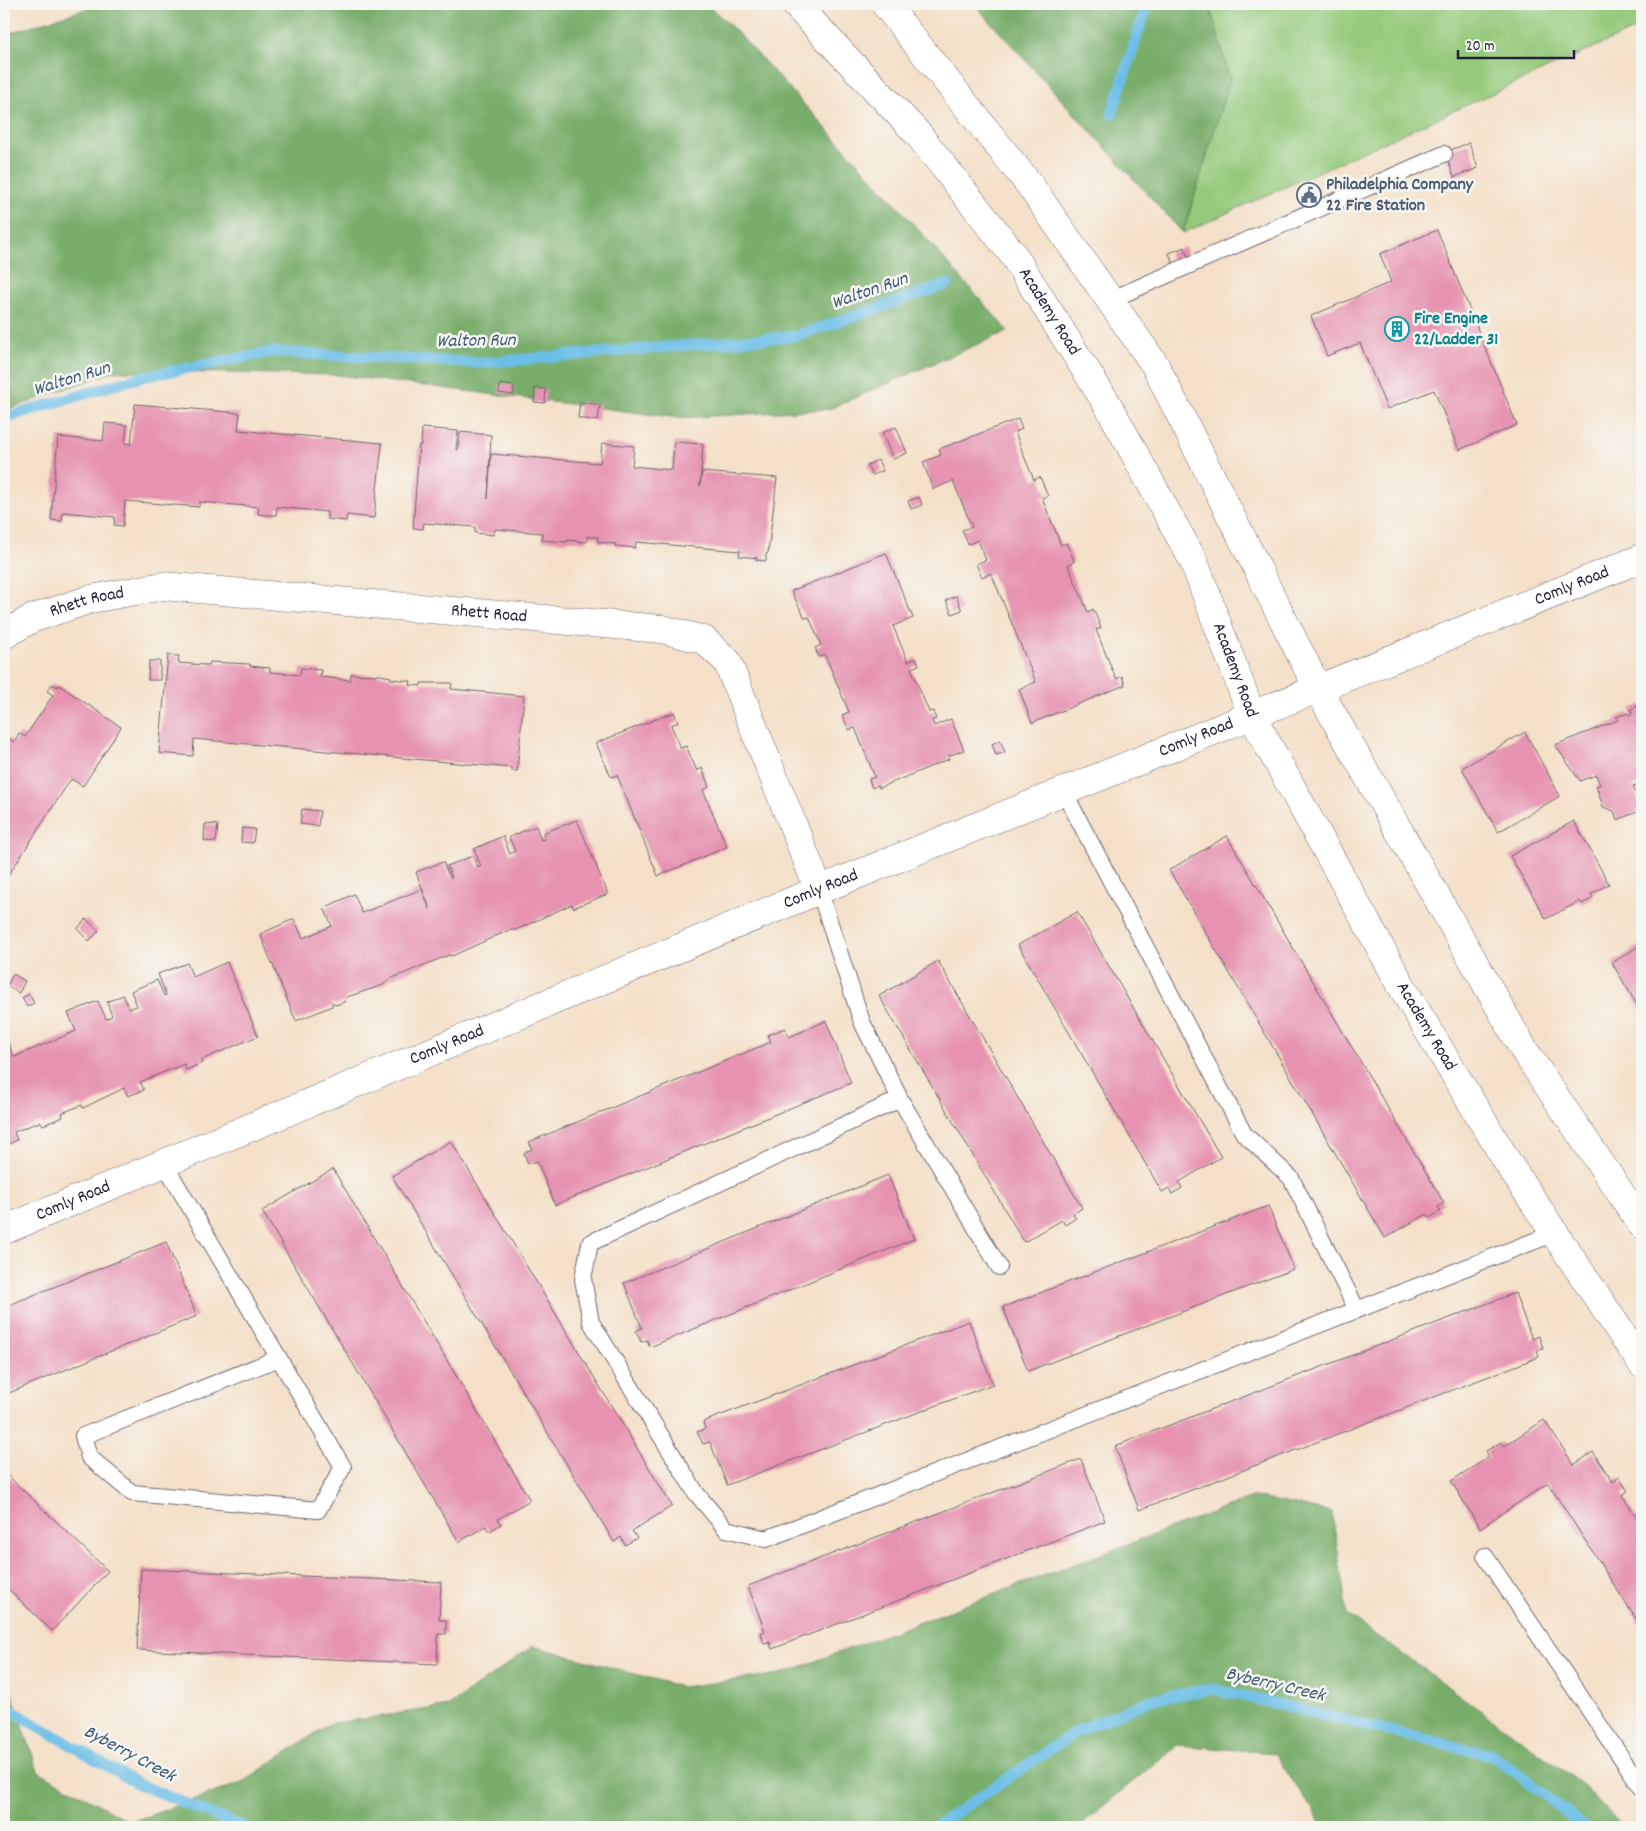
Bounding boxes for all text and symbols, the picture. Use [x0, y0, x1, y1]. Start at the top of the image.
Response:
scale bar [1458, 28, 1575, 60]
text: 20 m [1466, 36, 1494, 58]
place label: Philadelphia Company 22 Fire Station [1326, 173, 1474, 219]
public building icon: Philadelphia Company 22 Fire Station [1296, 182, 1322, 208]
street label: Academy Road [1012, 263, 1086, 360]
water label: Walton Run [828, 266, 913, 318]
place label: Fire Engine 22/Ladder 31 [1414, 307, 1498, 353]
building icon: Fire Engine 22/Ladder 31 [1384, 316, 1410, 342]
water label: Walton Run [436, 328, 517, 356]
water label: Walton Run [30, 355, 115, 404]
street label: Comly Road [1531, 560, 1613, 613]
street label: Rhett Road [47, 581, 126, 624]
street label: Rhett Road [450, 598, 528, 630]
street label: Academy Road [1206, 619, 1264, 721]
street label: Comly Road [1155, 711, 1238, 764]
street label: Comly Road [780, 863, 862, 916]
street label: Academy Road [1390, 978, 1462, 1076]
street label: Comly Road [406, 1019, 488, 1072]
street label: Comly Road [32, 1174, 114, 1228]
water label: Byberry Creek [1223, 1662, 1329, 1711]
water label: Byberry Creek [78, 1720, 182, 1792]

